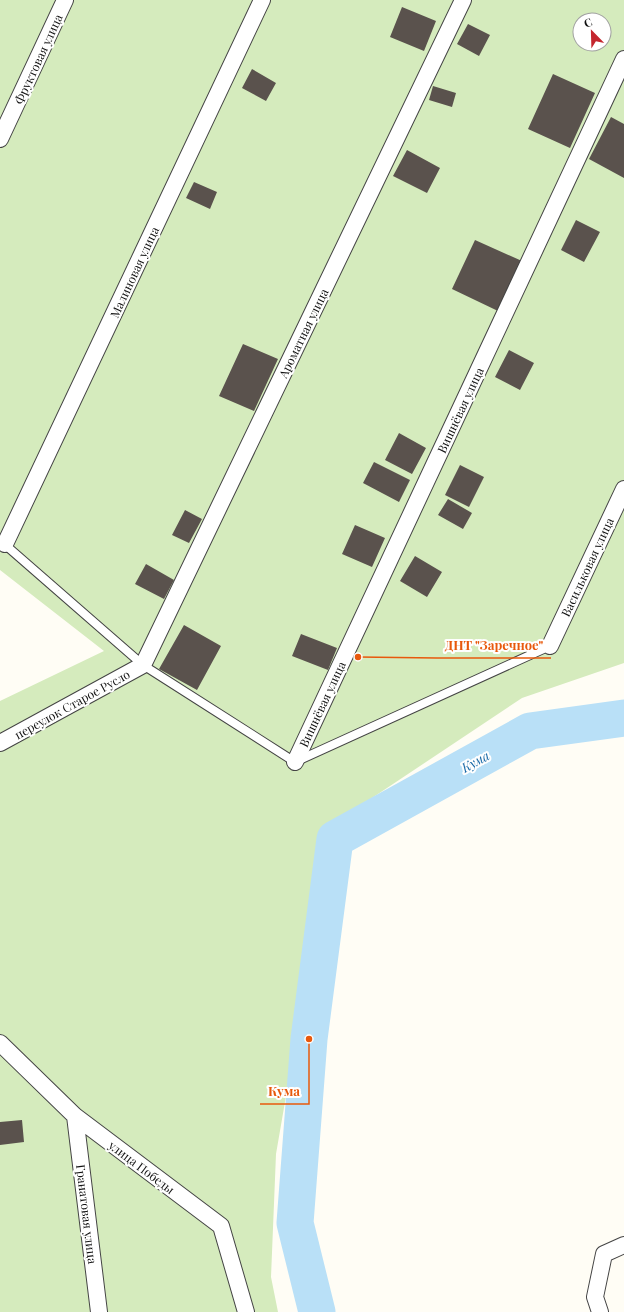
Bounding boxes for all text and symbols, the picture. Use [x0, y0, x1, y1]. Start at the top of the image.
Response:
street label: Фруктовая улица [10, 11, 66, 107]
north arrow [572, 12, 612, 52]
text: С [581, 14, 595, 31]
street label: Малиновая улица [106, 224, 162, 320]
street label: Ароматная улица [274, 286, 332, 381]
street label: Вишнёвая улица [433, 365, 487, 455]
street label: Васильковая улица [557, 515, 617, 619]
callout: ДНТ "Заречное" [437, 633, 551, 658]
text: ДНТ "Заречное" [445, 636, 543, 653]
street label: Вишнёвая улица [295, 659, 349, 749]
street label: переулок Старое Русло [11, 665, 133, 742]
water label: Кума [457, 746, 492, 776]
callout: Кума [260, 1079, 309, 1104]
text: Кума [268, 1082, 300, 1099]
street label: улица Победы [105, 1136, 178, 1197]
street label: Гранатовая улица [73, 1163, 101, 1265]

